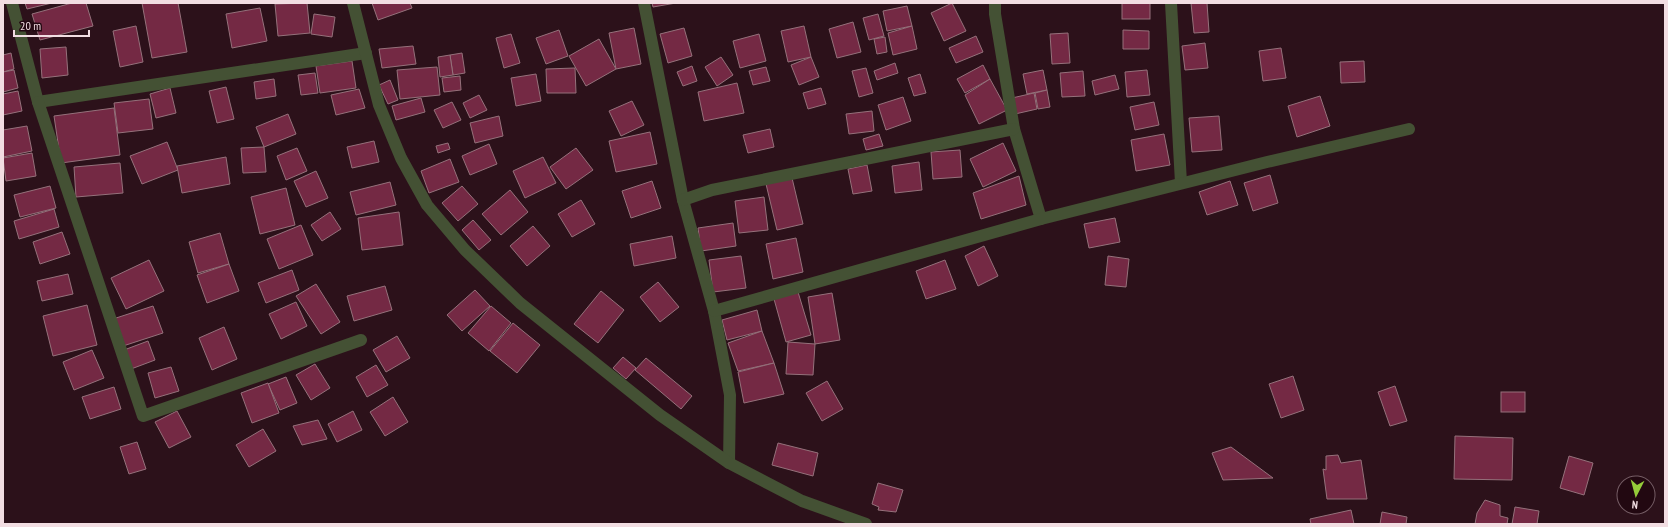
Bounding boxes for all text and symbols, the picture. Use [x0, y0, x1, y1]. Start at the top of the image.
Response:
scale bar [14, 12, 89, 38]
text: 20 m [20, 18, 41, 33]
north arrow [1616, 475, 1656, 515]
text: N [1631, 498, 1639, 512]

